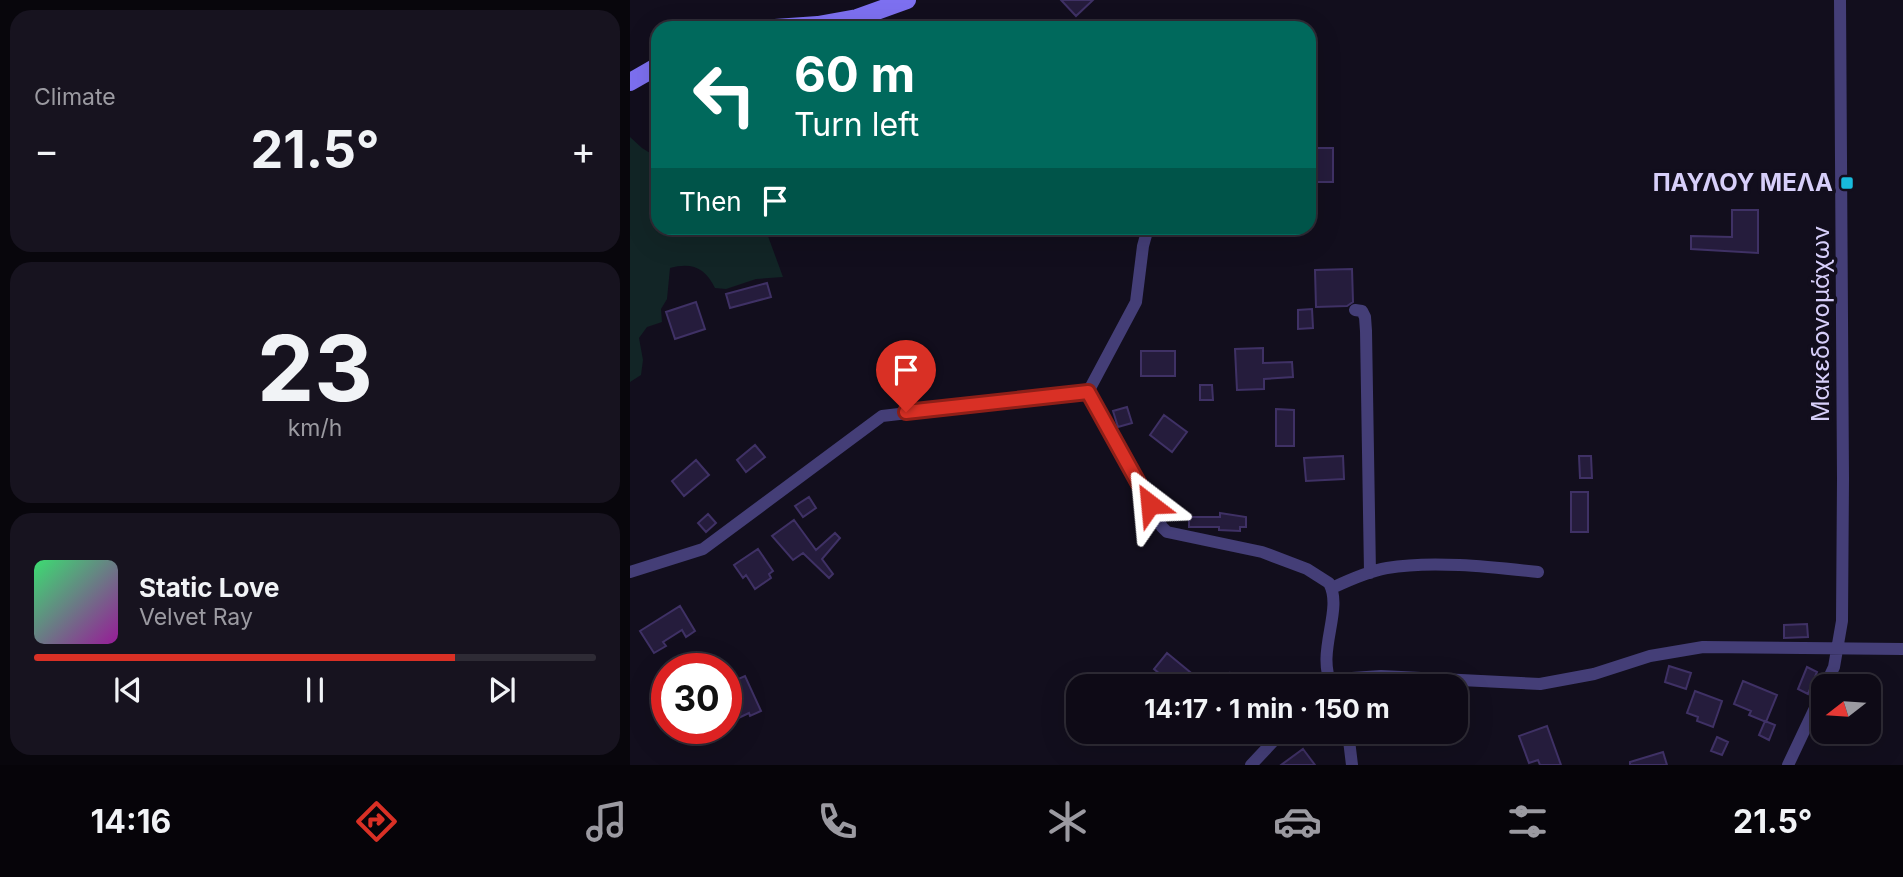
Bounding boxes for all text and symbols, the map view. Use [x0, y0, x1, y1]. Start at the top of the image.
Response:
text: 60 m [794, 45, 915, 104]
icon: left [679, 49, 770, 140]
text: Climate [34, 83, 116, 111]
text: Turn left [794, 105, 919, 144]
text: 21.5° [250, 118, 380, 181]
text: − [34, 127, 59, 173]
text: + [571, 127, 596, 173]
place label: ΠΑΥΛΟΥ ΜΕΛΑ [1653, 168, 1833, 197]
marker: ΠΑΥΛΟΥ ΜΕΛΑ [1839, 175, 1855, 191]
icon: arrive [756, 182, 794, 220]
text: Then [679, 186, 742, 217]
street label: Μακεδονομάχων [1806, 226, 1835, 422]
text: 23 [257, 313, 373, 423]
pin [876, 340, 936, 412]
icon: arrive [887, 351, 925, 389]
text: km/h [288, 414, 342, 442]
position arrow [1113, 467, 1187, 541]
text: Static Love [139, 572, 280, 603]
text: Velvet Ray [139, 603, 253, 631]
speed limit sign: 30 [651, 653, 742, 744]
icon: previous [109, 671, 147, 709]
icon: pause [296, 671, 334, 709]
icon: next [483, 671, 521, 709]
north arrow [1811, 674, 1881, 744]
map controls [1811, 674, 1881, 744]
text: 14:17 · 1 min · 150 m [1144, 693, 1390, 724]
icon: directions [352, 797, 401, 846]
icon: music [582, 797, 631, 846]
icon: phone [813, 797, 862, 846]
icon: climate [1043, 797, 1092, 846]
icon: car [1273, 797, 1322, 846]
icon: filters [1503, 797, 1552, 846]
text: 14:16 [91, 802, 171, 841]
text: 21.5° [1733, 802, 1812, 841]

